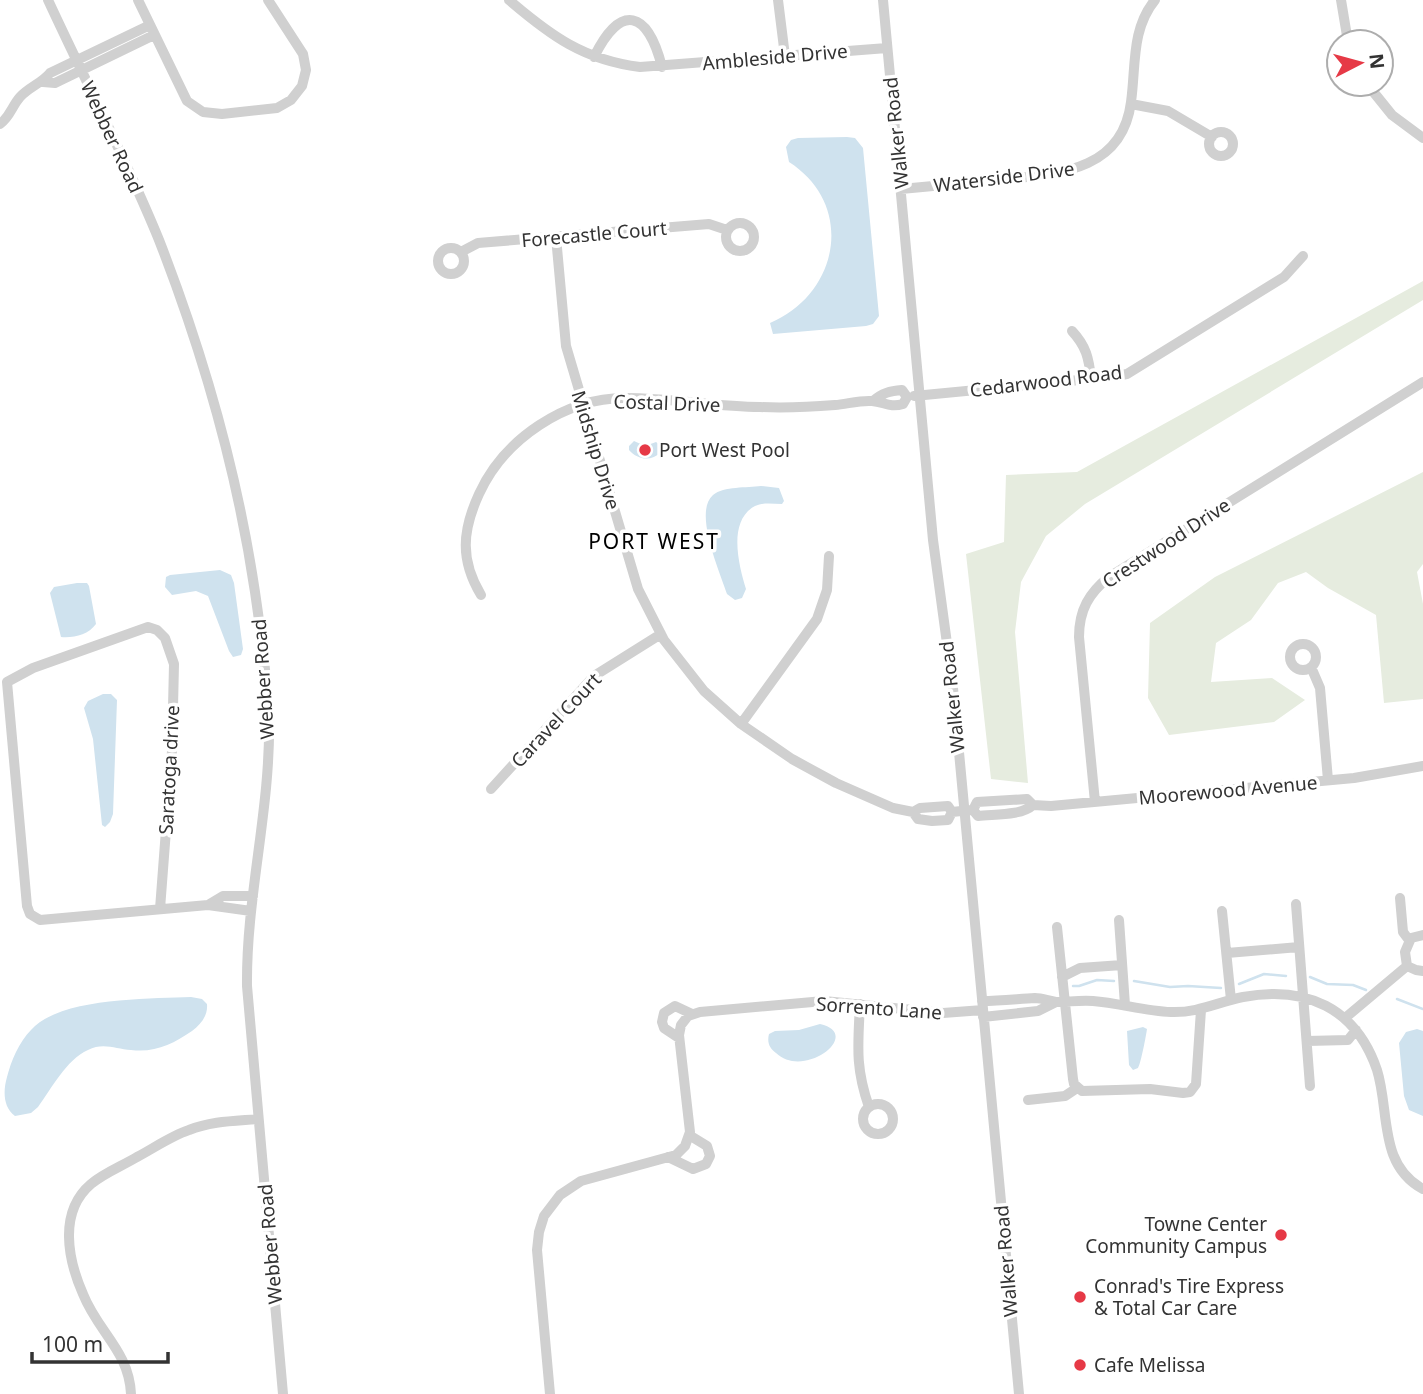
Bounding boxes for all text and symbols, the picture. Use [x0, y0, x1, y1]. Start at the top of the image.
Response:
north arrow [1325, 28, 1395, 98]
street label: Ambleside Drive [701, 38, 849, 76]
text: N [1363, 52, 1391, 70]
street label: Walker Road [877, 76, 915, 190]
street label: Webber Road [75, 77, 149, 197]
street label: Waterside Drive [932, 155, 1076, 199]
street label: Forecastle Court [520, 215, 668, 253]
street label: Cedarwood Road [968, 359, 1124, 403]
street label: Midship Drive [566, 387, 626, 513]
street label: Costal Drive [613, 388, 721, 418]
place label: Port West Pool [659, 437, 790, 463]
marker: Port West Pool [637, 442, 653, 458]
street label: Crestwood Drive [1097, 492, 1235, 594]
district label: PORT WEST [588, 527, 720, 555]
street label: Webber Road [246, 618, 280, 740]
street label: Walker Road [933, 640, 971, 754]
street label: Caravel Court [505, 667, 607, 773]
street label: Saratoga drive [153, 705, 185, 835]
street label: Moorewood Avenue [1138, 769, 1318, 811]
street label: Sorrento Lane [815, 991, 943, 1025]
street label: Webber Road [252, 1183, 288, 1305]
street label: Walker Road [988, 1204, 1024, 1318]
place label: Towne Center Community Campus [1085, 1211, 1267, 1259]
marker: Towne Center Community Campus [1273, 1227, 1289, 1243]
place label: Conrad's Tire Express & Total Car Care [1094, 1273, 1284, 1321]
marker: Conrad's Tire Express & Total Car Care [1072, 1289, 1088, 1305]
scale bar [32, 1320, 168, 1364]
text: 100 m [42, 1330, 103, 1358]
place label: Cafe Melissa [1094, 1352, 1205, 1378]
marker: Cafe Melissa [1072, 1357, 1088, 1373]

